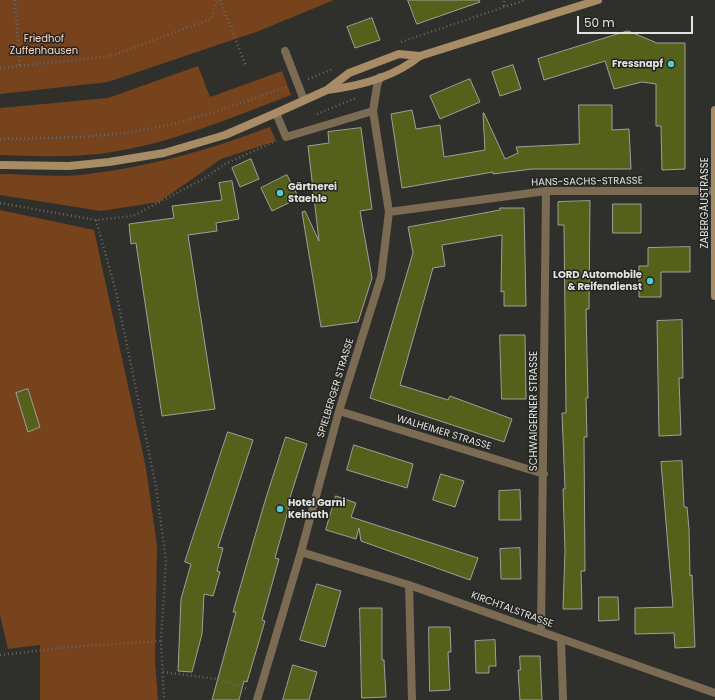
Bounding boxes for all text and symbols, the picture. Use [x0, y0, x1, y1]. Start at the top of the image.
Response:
scale bar [579, 8, 695, 34]
text: 50 m [584, 14, 615, 31]
park label: Friedhof Zuffenhausen [10, 33, 78, 56]
place label: Fressnapf [612, 58, 663, 70]
marker: Fressnapf [666, 59, 676, 69]
street label: ZABERGÄUSTRASSE [699, 157, 711, 249]
street label: HANS-SACHS-STRASSE [531, 175, 643, 189]
place label: Gärtnerei Staehle [288, 181, 337, 204]
marker: Gärtnerei Staehle [275, 188, 285, 198]
place label: LORD Automobile & Reifendienst [553, 269, 642, 292]
marker: LORD Automobile & Reifendienst [645, 276, 655, 286]
street label: SPIELBERGER STRASSE [315, 337, 357, 439]
street label: SCHWAIGERNER STRASSE [528, 351, 540, 471]
street label: WALHEIMER STRASSE [395, 413, 493, 453]
place label: Hotel Garni Keinath [288, 497, 345, 520]
marker: Hotel Garni Keinath [275, 504, 285, 514]
street label: KIRCHTALSTRASSE [469, 590, 555, 630]

